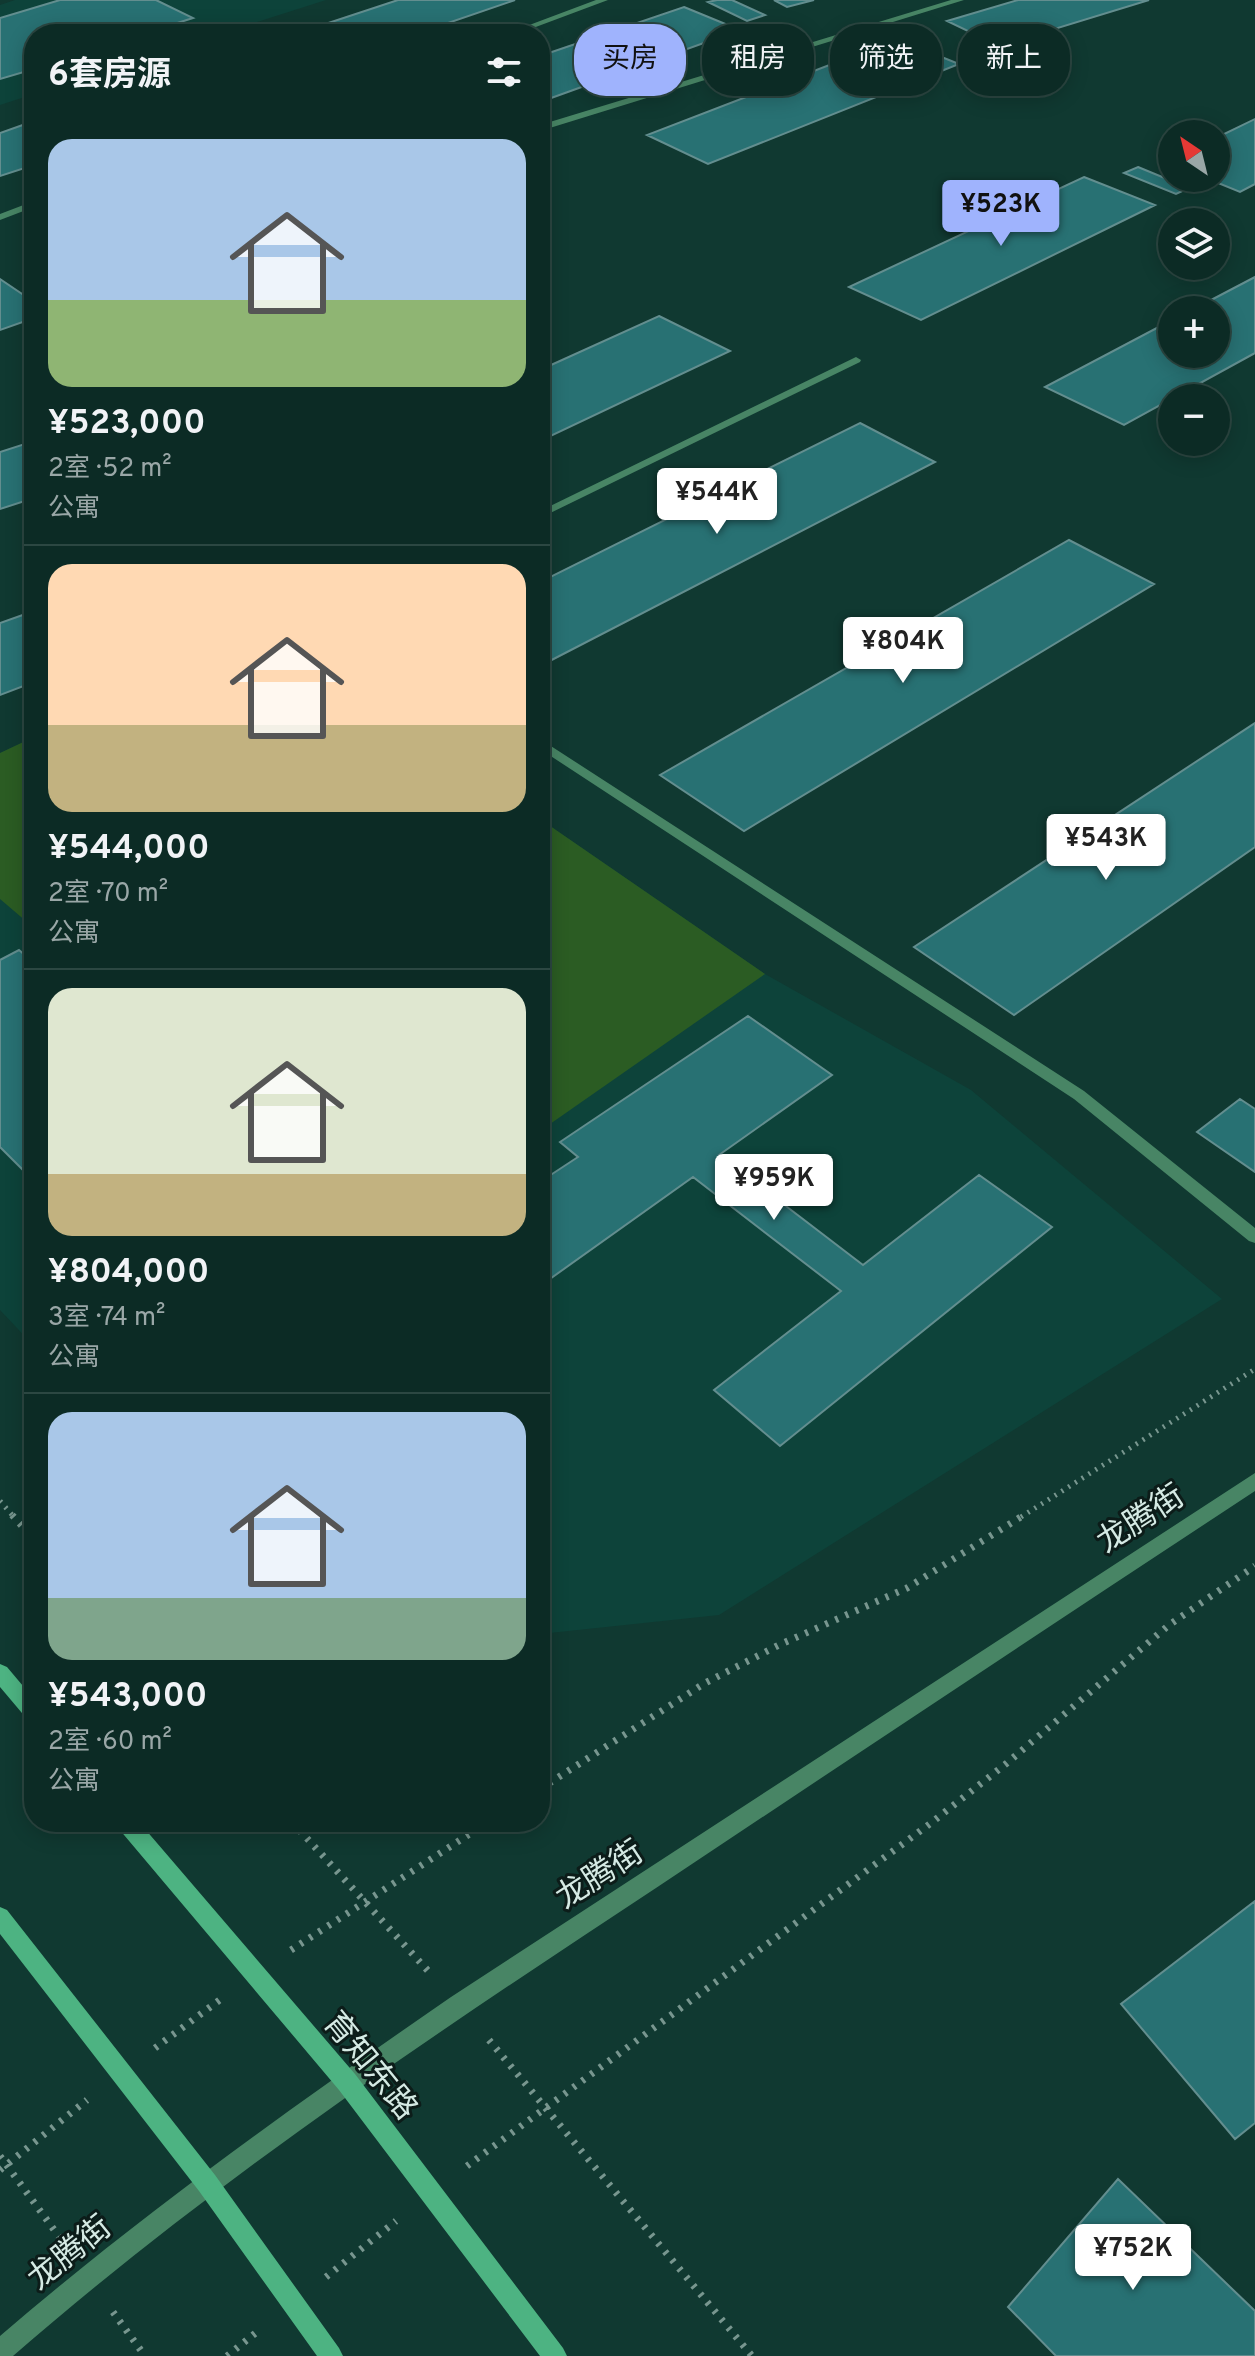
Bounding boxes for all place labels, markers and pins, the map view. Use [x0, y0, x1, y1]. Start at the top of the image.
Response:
pin: ¥523K [945, 180, 1057, 248]
pin: ¥544K [661, 468, 773, 536]
pin: ¥804K [847, 617, 959, 685]
pin: ¥543K [1050, 814, 1162, 882]
pin: ¥959K [718, 1154, 830, 1222]
pin: ¥752K [1077, 2224, 1189, 2292]

